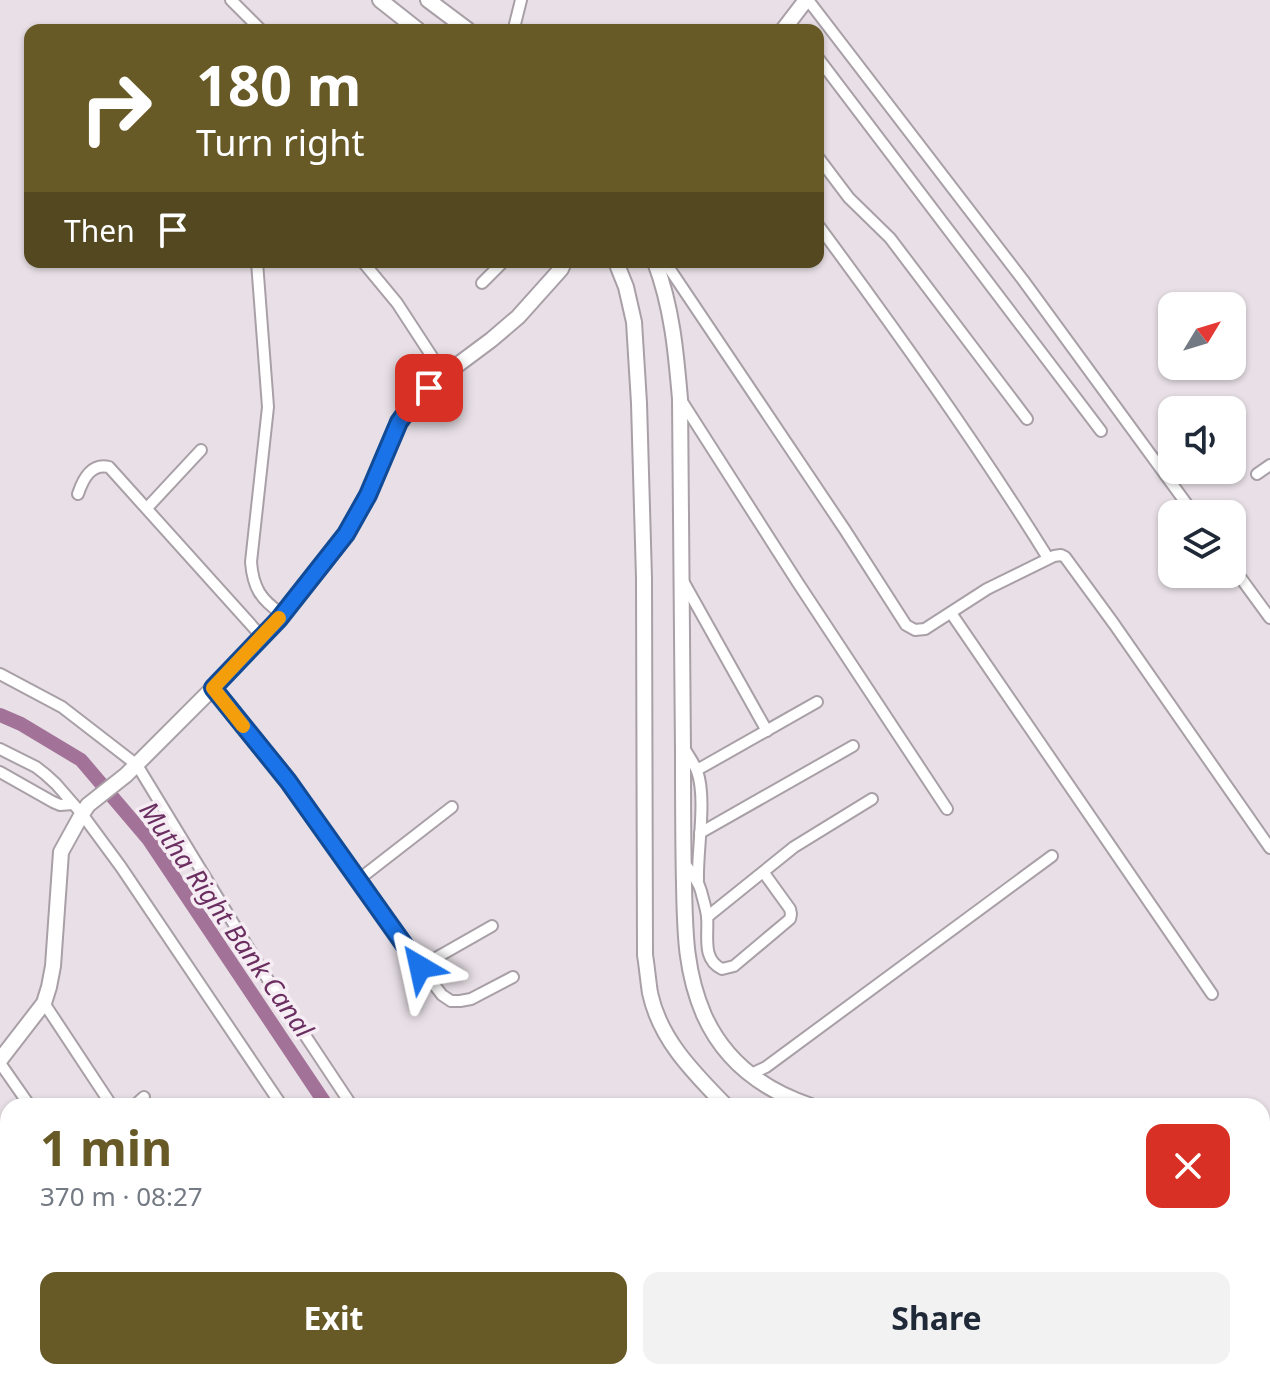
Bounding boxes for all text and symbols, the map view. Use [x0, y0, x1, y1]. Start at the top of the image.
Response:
text: 180 m [196, 46, 361, 122]
icon: right [64, 56, 168, 160]
text: Turn right [196, 118, 364, 167]
icon: arrive [151, 208, 195, 252]
text: Then [64, 210, 135, 251]
north arrow [1158, 292, 1246, 380]
map controls [1158, 292, 1246, 588]
pin [395, 354, 463, 422]
icon: arrive [407, 366, 451, 410]
button: sound [1158, 396, 1246, 484]
button: layers [1158, 500, 1246, 588]
water label: Mutha Right Bank Canal [132, 794, 323, 1045]
position arrow [378, 925, 462, 1009]
text: 1 min [40, 1115, 172, 1180]
button: close [1146, 1124, 1230, 1208]
text: 370 m · 08:27 [40, 1178, 203, 1214]
button: Exit [40, 1272, 627, 1364]
button: Share [643, 1272, 1230, 1364]

